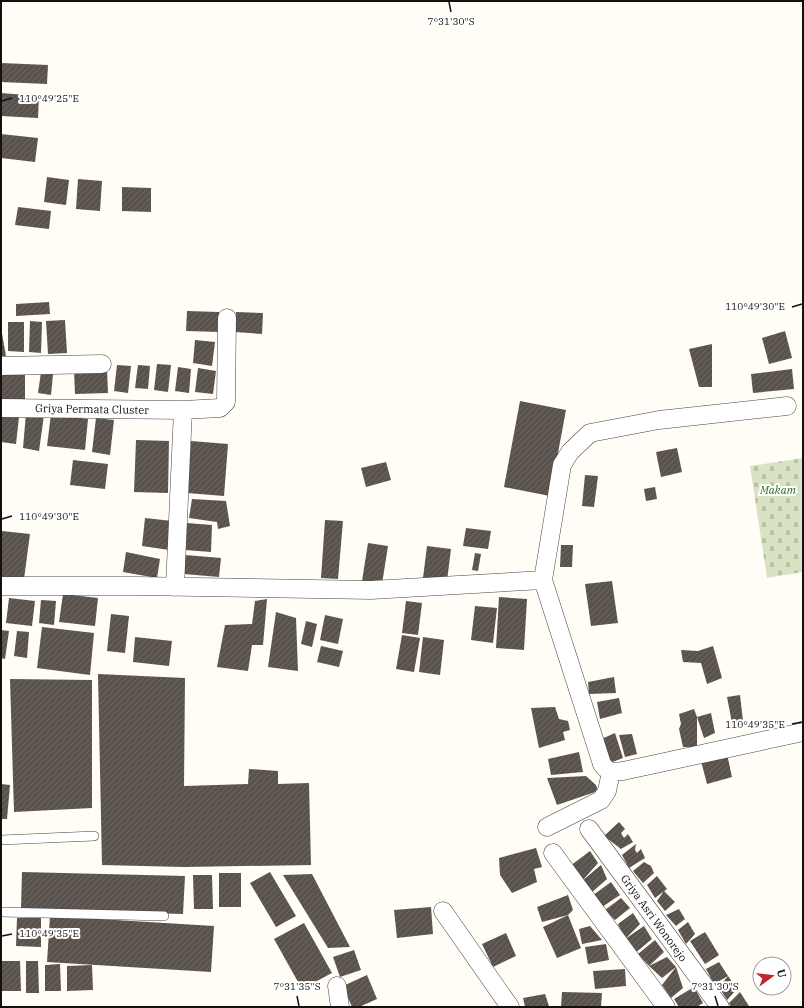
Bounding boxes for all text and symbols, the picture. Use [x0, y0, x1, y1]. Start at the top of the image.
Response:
text: 7°31'30"S [427, 15, 475, 28]
text: 110°49'25"E [19, 92, 79, 105]
text: 110°49'30"E [725, 300, 785, 313]
street label: Griya Permata Cluster [35, 401, 149, 417]
park label: Makam [759, 483, 797, 497]
text: 110°49'30"E [19, 510, 79, 523]
text: 110°49'35"E [725, 718, 785, 731]
street label: Griya Asri Wonorejo [618, 872, 690, 964]
text: 110°49'35"E [19, 927, 79, 940]
north arrow [752, 956, 792, 996]
text: U [774, 968, 790, 980]
text: 7°31'35"S [273, 980, 321, 993]
text: 7°31'30"S [691, 980, 739, 993]

